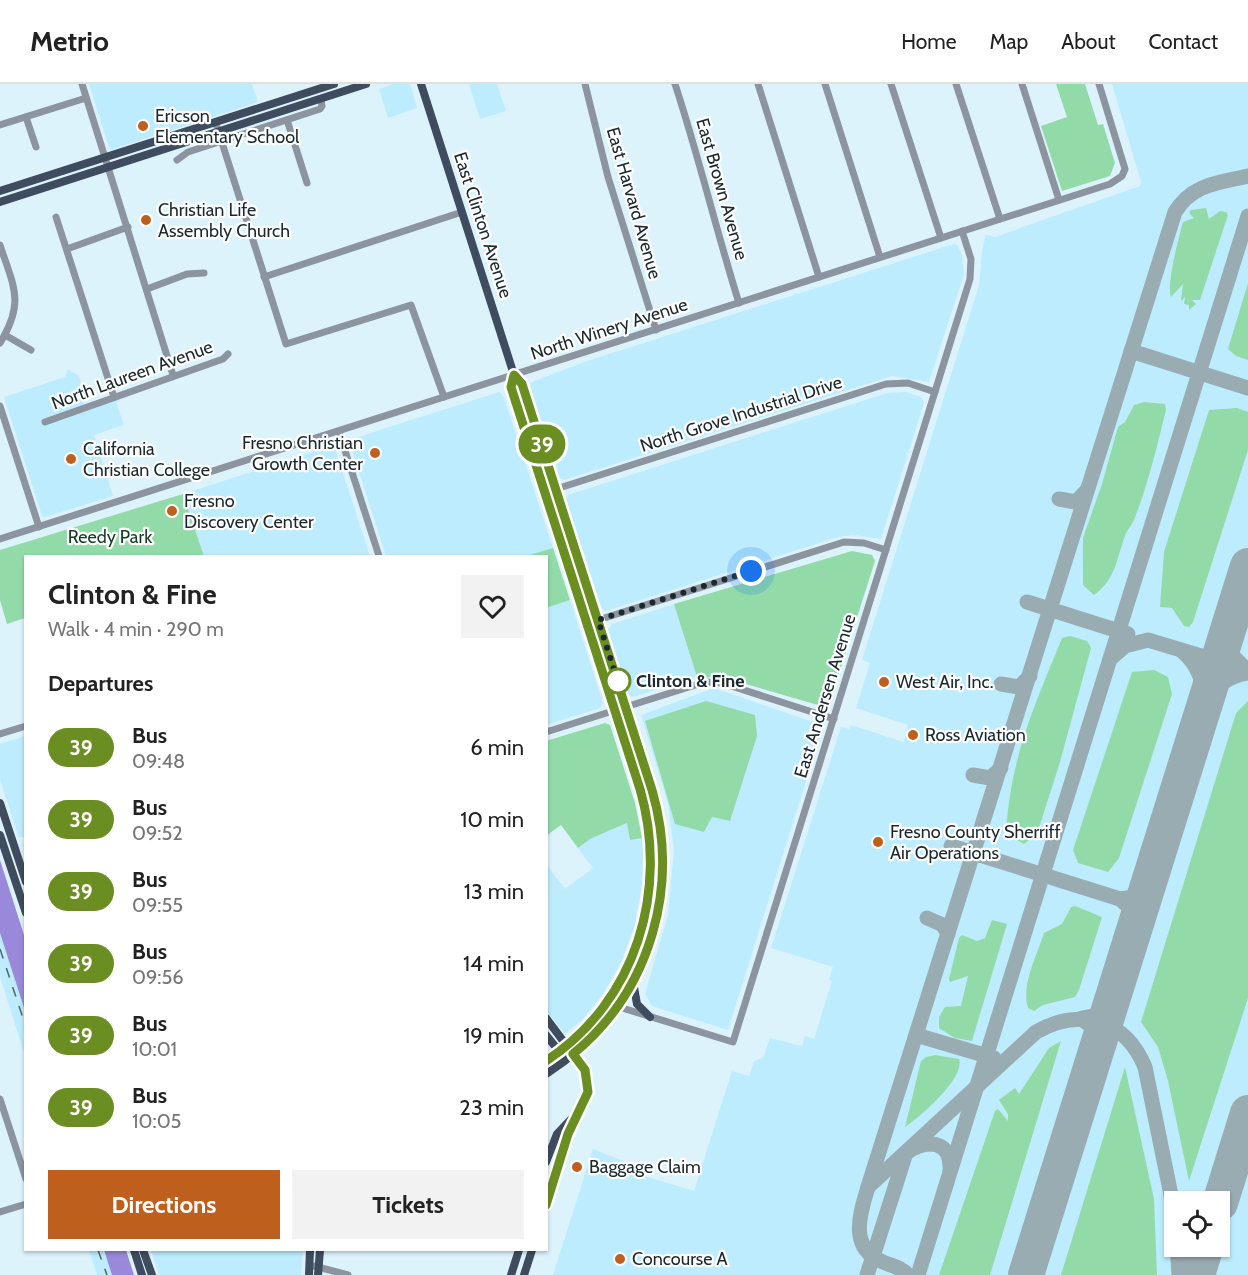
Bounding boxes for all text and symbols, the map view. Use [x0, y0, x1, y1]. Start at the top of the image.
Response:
text: Metrio [30, 24, 109, 58]
text: Home [901, 29, 957, 54]
text: Map [990, 29, 1028, 54]
text: About [1061, 29, 1115, 54]
text: Contact [1148, 29, 1218, 54]
place label: Ericson Elementary School [155, 105, 300, 148]
street label: East Brown Avenue [691, 116, 753, 262]
marker: Ericson Elementary School [136, 119, 150, 133]
street label: East Harvard Avenue [602, 125, 666, 281]
street label: East Clinton Avenue [449, 149, 517, 301]
place label: Christian Life Assembly Church [158, 199, 290, 242]
marker: Christian Life Assembly Church [139, 213, 153, 227]
street label: North Winery Avenue [528, 293, 690, 365]
street label: North Laureen Avenue [48, 336, 216, 414]
street label: North Grove Industrial Drive [637, 371, 845, 457]
line badge: 39 [515, 424, 569, 464]
place label: Fresno Christian Growth Center [242, 432, 363, 475]
text: 39 [530, 432, 554, 457]
place label: California Christian College [83, 438, 210, 481]
marker: Fresno Christian Growth Center [368, 446, 382, 460]
marker: California Christian College [64, 452, 78, 466]
place label: Fresno Discovery Center [184, 490, 314, 533]
marker: Fresno Discovery Center [165, 504, 179, 518]
park label: Reedy Park [68, 526, 153, 548]
your location [736, 556, 766, 586]
button: heart [461, 575, 524, 638]
text: Clinton & Fine [48, 577, 217, 611]
street label: East Andersen Avenue [790, 611, 860, 781]
text: Walk · 4 min · 290 m [48, 617, 224, 641]
marker: Clinton & Fine [605, 668, 631, 694]
text: Departures [48, 670, 153, 697]
place label: Clinton & Fine [636, 670, 744, 692]
place label: West Air, Inc. [896, 671, 994, 693]
marker: West Air, Inc. [877, 675, 891, 689]
text: Bus [132, 722, 167, 749]
place label: Ross Aviation [925, 724, 1026, 746]
marker: Ross Aviation [906, 728, 920, 742]
text: 6 min [470, 734, 524, 761]
text: 39 [69, 735, 93, 760]
text: 09:48 [132, 749, 185, 773]
text: Bus [132, 794, 167, 821]
text: 10 min [460, 806, 524, 833]
text: 39 [69, 807, 93, 832]
text: 09:52 [132, 821, 183, 845]
place label: Fresno County Sherriff Air Operations [890, 821, 1061, 864]
marker: Fresno County Sherriff Air Operations [871, 835, 885, 849]
text: Bus [132, 866, 167, 893]
text: 13 min [464, 878, 524, 905]
text: 39 [69, 879, 93, 904]
text: 09:55 [132, 893, 183, 917]
text: Bus [132, 938, 167, 965]
text: 14 min [463, 950, 524, 977]
text: 39 [69, 951, 93, 976]
text: 09:56 [132, 965, 184, 989]
text: Bus [132, 1010, 167, 1037]
text: 19 min [463, 1022, 524, 1049]
text: 39 [69, 1023, 93, 1048]
text: 10:01 [132, 1037, 177, 1061]
text: Bus [132, 1082, 167, 1109]
text: 23 min [459, 1094, 524, 1121]
text: 39 [69, 1095, 93, 1120]
text: 10:05 [132, 1109, 181, 1133]
place label: Baggage Claim [589, 1156, 701, 1178]
marker: Baggage Claim [570, 1160, 584, 1174]
button: Directions [48, 1170, 280, 1239]
button: Tickets [292, 1170, 524, 1239]
map controls [1164, 1191, 1230, 1257]
button: locate [1164, 1191, 1230, 1257]
place label: Concourse A [632, 1248, 728, 1270]
marker: Concourse A [613, 1252, 627, 1266]

